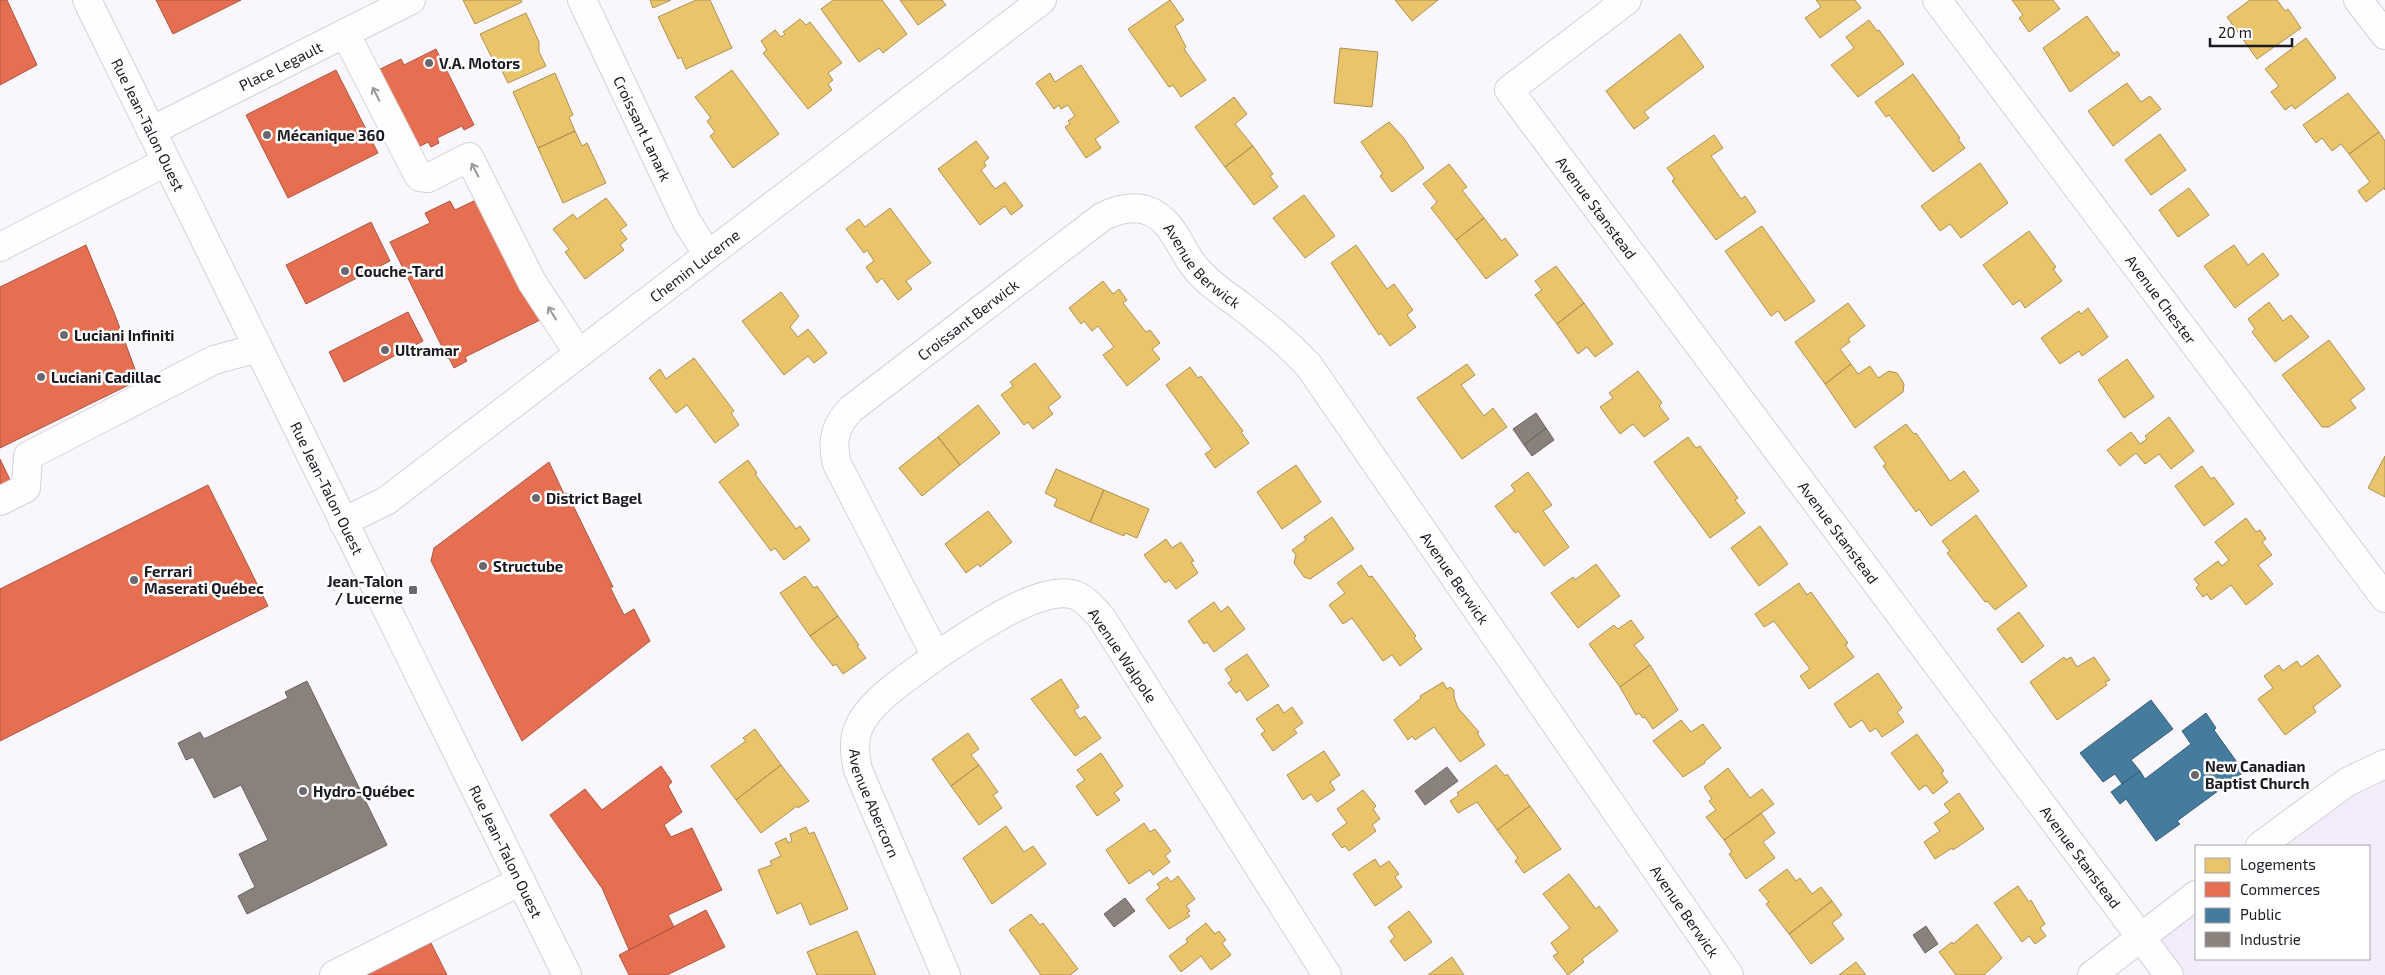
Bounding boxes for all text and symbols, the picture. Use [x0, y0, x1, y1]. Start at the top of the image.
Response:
scale bar [2210, 15, 2292, 47]
text: 20 m [2218, 23, 2252, 41]
street label: Place Legault [236, 37, 325, 94]
place label: V.A. Motors [439, 54, 520, 72]
street label: Rue Jean-Talon Ouest [108, 55, 189, 194]
marker: V.A. Motors [423, 57, 435, 69]
street label: Croissant Lanark [610, 73, 675, 184]
one-way arrow [371, 87, 380, 102]
place label: Mécanique 360 [277, 126, 385, 144]
marker: Mécanique 360 [261, 129, 273, 141]
street label: Avenue Stanstead [1553, 153, 1641, 262]
one-way arrow [470, 163, 479, 178]
street label: Avenue Berwick [1160, 219, 1244, 312]
street label: Chemin Lucerne [646, 225, 743, 306]
street label: Avenue Chester [2122, 251, 2200, 347]
place label: Couche-Tard [355, 262, 444, 280]
marker: Couche-Tard [339, 265, 351, 277]
street label: Croissant Berwick [914, 275, 1022, 364]
one-way arrow [546, 306, 557, 320]
place label: Luciani Infiniti [74, 326, 175, 344]
marker: Luciani Infiniti [58, 329, 70, 341]
place label: Ultramar [395, 341, 460, 359]
marker: Ultramar [379, 344, 391, 356]
place label: Luciani Cadillac [51, 368, 162, 386]
marker: Luciani Cadillac [35, 371, 47, 383]
street label: Rue Jean-Talon Ouest [287, 419, 368, 558]
street label: Avenue Stanstead [1795, 478, 1883, 587]
place label: District Bagel [546, 489, 642, 507]
marker: District Bagel [530, 492, 542, 504]
street label: Avenue Berwick [1417, 528, 1493, 628]
place label: Structube [493, 557, 563, 575]
marker: Structube [477, 560, 489, 572]
place label: Ferrari Maserati Québec [144, 562, 264, 598]
place label: Jean-Talon / Lucerne [327, 572, 403, 607]
marker: Ferrari Maserati Québec [128, 574, 140, 586]
marker: Jean-Talon / Lucerne [407, 584, 419, 596]
street label: Avenue Walpole [1085, 604, 1161, 706]
street label: Avenue Abercorn [846, 748, 903, 860]
place label: New Canadian Baptist Church [2205, 757, 2309, 792]
marker: New Canadian Baptist Church [2189, 769, 2201, 781]
place label: Hydro-Québec [313, 782, 415, 801]
street label: Rue Jean-Talon Ouest [466, 782, 547, 921]
marker: Hydro-Québec [297, 785, 309, 797]
street label: Avenue Stanstead [2037, 802, 2125, 911]
legend [2195, 845, 2370, 960]
text: Logements [2240, 855, 2316, 873]
street label: Avenue Berwick [1647, 862, 1723, 961]
text: Commerces [2240, 880, 2320, 898]
text: Public [2240, 905, 2281, 923]
text: Industrie [2240, 930, 2301, 948]

